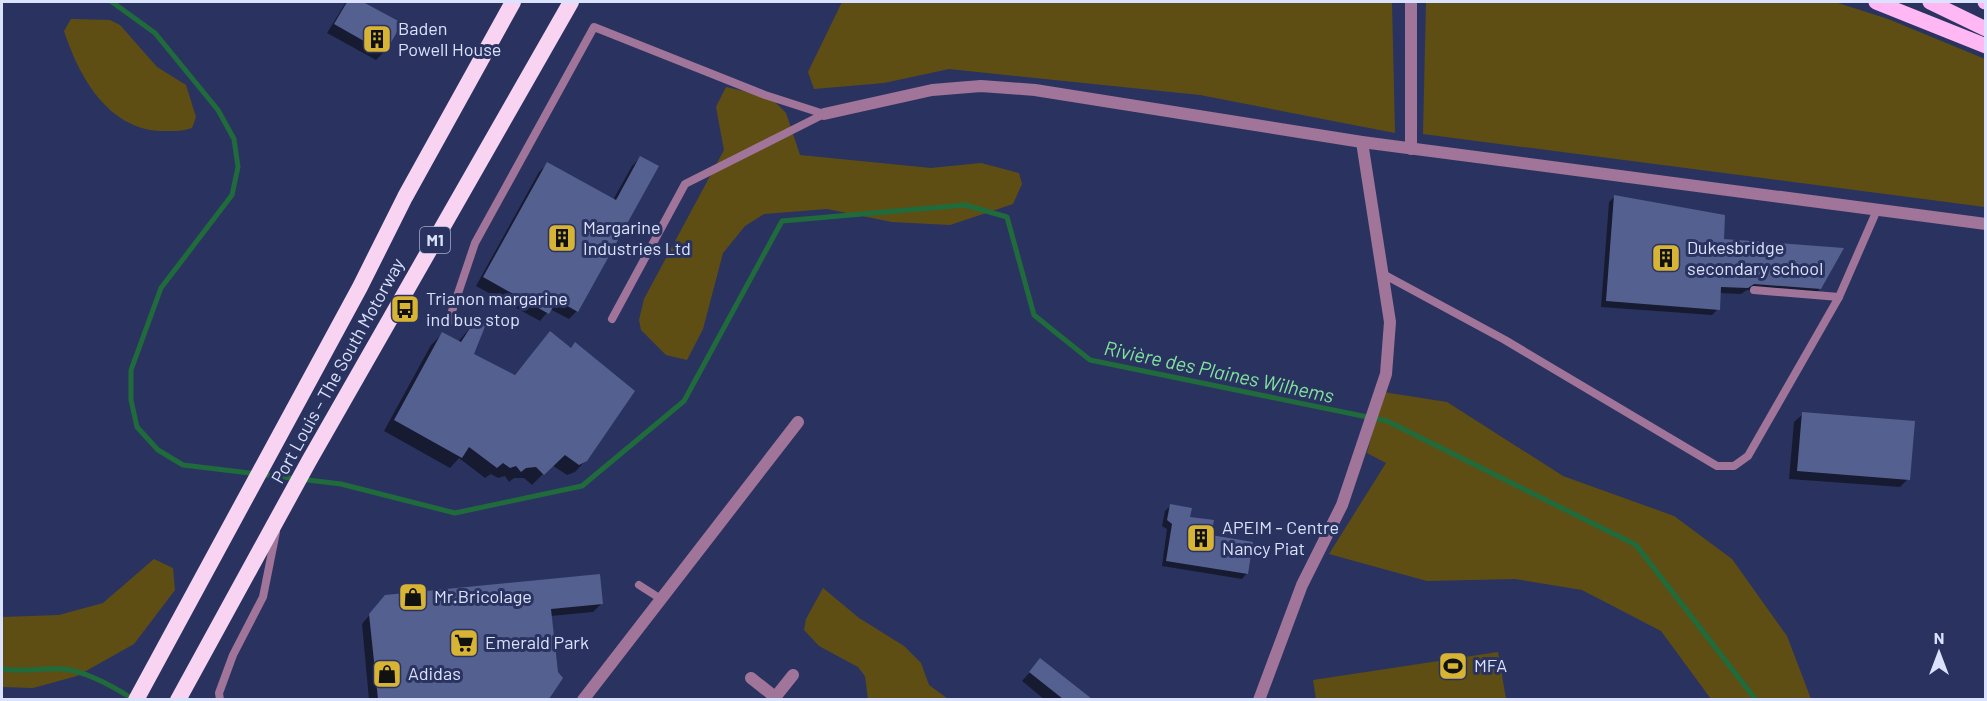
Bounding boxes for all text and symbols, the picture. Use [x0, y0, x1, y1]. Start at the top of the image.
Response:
place label: Baden Powell House [398, 17, 501, 60]
building icon: Baden Powell House [361, 23, 393, 55]
place label: Margarine Industries Ltd [583, 216, 691, 259]
building icon: Margarine Industries Ltd [546, 222, 578, 254]
road number: M1 [420, 227, 450, 253]
place label: Dukesbridge secondary school [1687, 236, 1823, 279]
building icon: Dukesbridge secondary school [1650, 242, 1682, 274]
street label: Port Louis – The South Motorway [266, 254, 408, 487]
place label: Trianon margarine ind bus stop [426, 287, 568, 330]
bus stop icon: Trianon margarine ind bus stop [389, 293, 421, 325]
water label: Rivière des Plaines Wilhems [1102, 335, 1336, 407]
place label: APEIM - Centre Nancy Piat [1222, 516, 1339, 559]
building icon: APEIM - Centre Nancy Piat [1185, 522, 1217, 554]
shop icon: Mr.Bricolage [397, 581, 429, 613]
place label: Mr.Bricolage [434, 585, 532, 607]
north arrow [1909, 623, 1969, 683]
supermarket icon: Emerald Park [448, 627, 480, 659]
text: N [1934, 628, 1944, 647]
place label: Emerald Park [485, 631, 589, 653]
sports icon: MFA [1437, 650, 1469, 682]
place label: MFA [1474, 654, 1507, 676]
shop icon: Adidas [371, 658, 403, 690]
place label: Adidas [408, 662, 461, 684]

